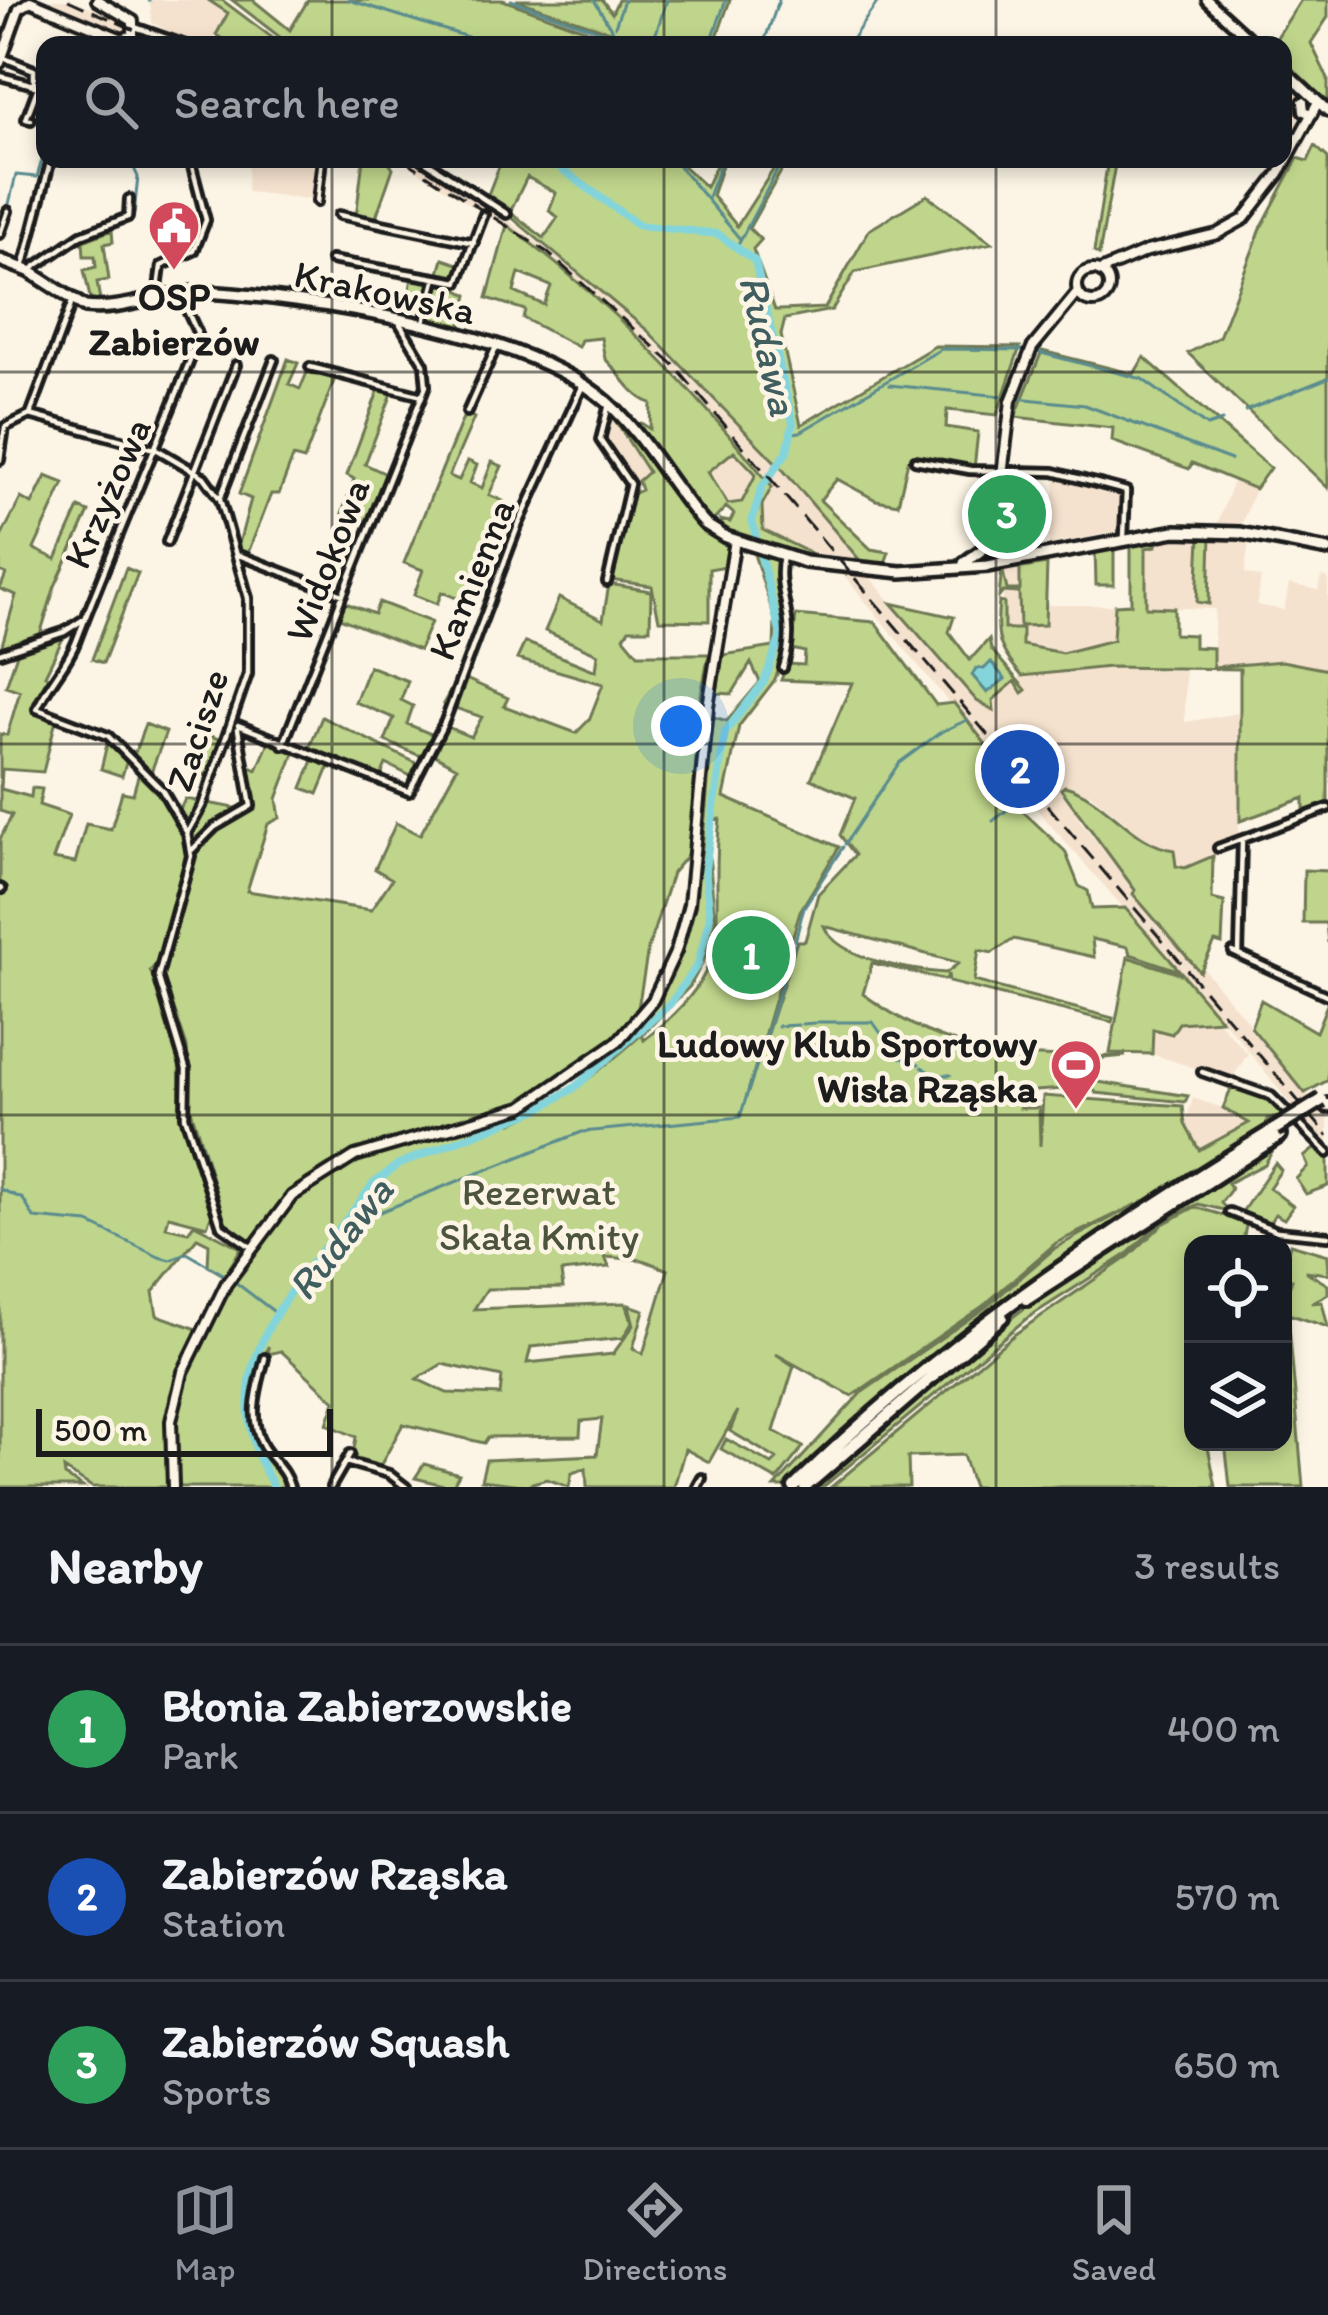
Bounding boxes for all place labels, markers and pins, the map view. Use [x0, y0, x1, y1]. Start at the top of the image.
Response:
public building icon: OSP Zabierzów [146, 198, 202, 272]
place label: OSP Zabierzów [89, 273, 259, 365]
pin: 3 [968, 469, 1046, 559]
pin: 2 [981, 724, 1059, 814]
pin: 1 [712, 910, 790, 1000]
place label: Ludowy Klub Sportowy Wisła Rząska [657, 1020, 1038, 1112]
sports icon: Ludowy Klub Sportowy Wisła Rząska [1048, 1037, 1104, 1111]

